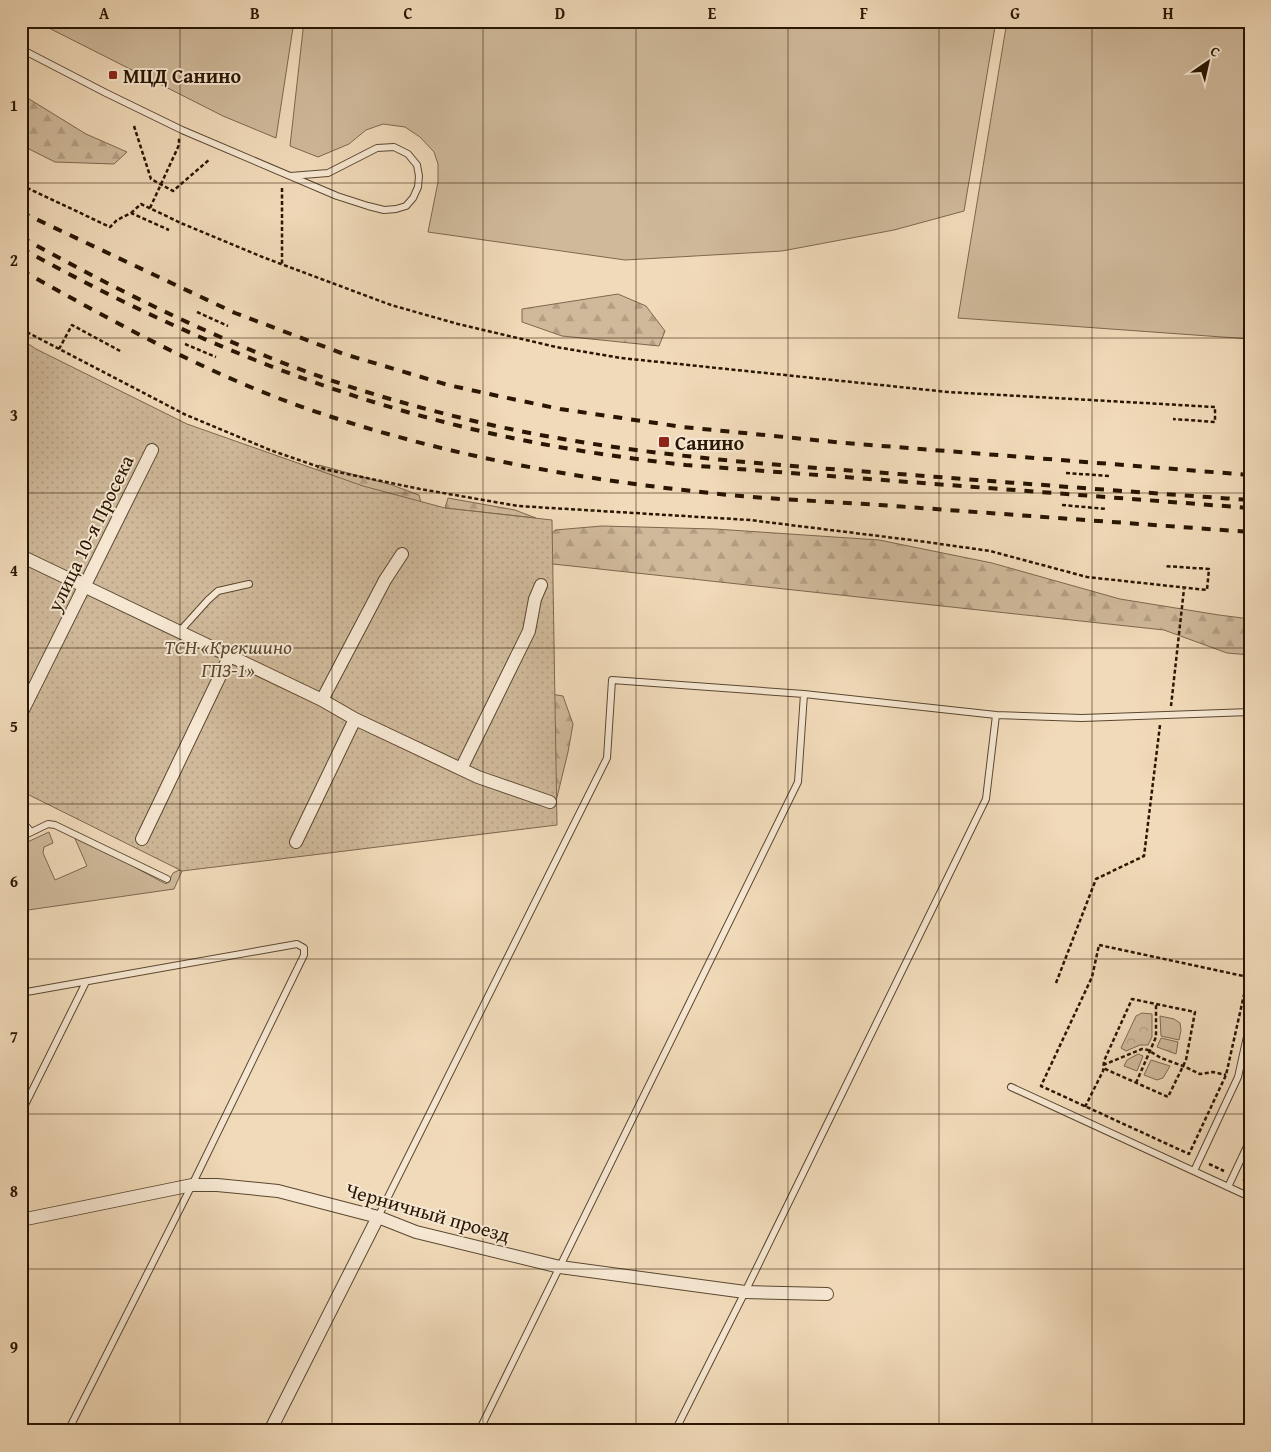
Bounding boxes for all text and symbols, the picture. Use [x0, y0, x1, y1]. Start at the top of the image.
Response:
text: A [99, 1, 110, 25]
text: B [250, 1, 260, 25]
text: C [403, 1, 413, 25]
text: D [555, 1, 565, 25]
text: E [708, 1, 717, 25]
text: F [860, 1, 868, 25]
text: G [1010, 1, 1020, 25]
text: H [1162, 1, 1174, 25]
north arrow [1184, 38, 1234, 88]
text: С [1206, 41, 1224, 62]
place label: МЦД Санино [123, 61, 242, 90]
marker: МЦД Санино [107, 69, 119, 81]
text: 1 [10, 93, 18, 117]
text: 2 [10, 248, 18, 272]
text: 3 [10, 403, 18, 427]
place label: Санино [675, 428, 745, 457]
marker: Санино [657, 435, 671, 449]
street label: улица 10-я Просека [39, 449, 141, 617]
text: 4 [10, 558, 18, 582]
park label: ТСН «Крекшино ГПЗ-1» [164, 632, 292, 684]
text: 5 [10, 714, 18, 738]
text: 6 [10, 869, 18, 893]
text: 7 [10, 1024, 18, 1048]
street label: Черничный проезд [342, 1175, 514, 1249]
text: 8 [10, 1179, 18, 1203]
text: 9 [10, 1335, 18, 1359]

